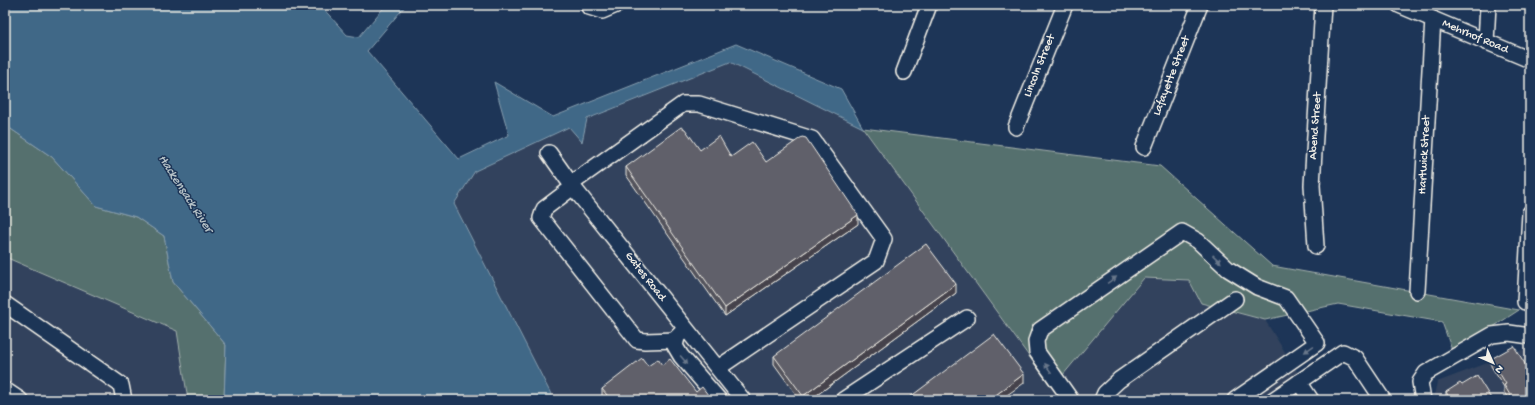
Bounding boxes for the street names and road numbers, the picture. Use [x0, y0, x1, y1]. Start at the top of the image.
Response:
street label: Mehrhof Road [1440, 17, 1511, 58]
street label: Lincoln Street [1021, 32, 1059, 99]
street label: Lafayette Street [1150, 33, 1194, 118]
street label: Abend Street [1307, 91, 1325, 160]
street label: Hartwick Street [1416, 114, 1434, 195]
street label: Gates Road [621, 250, 669, 305]

